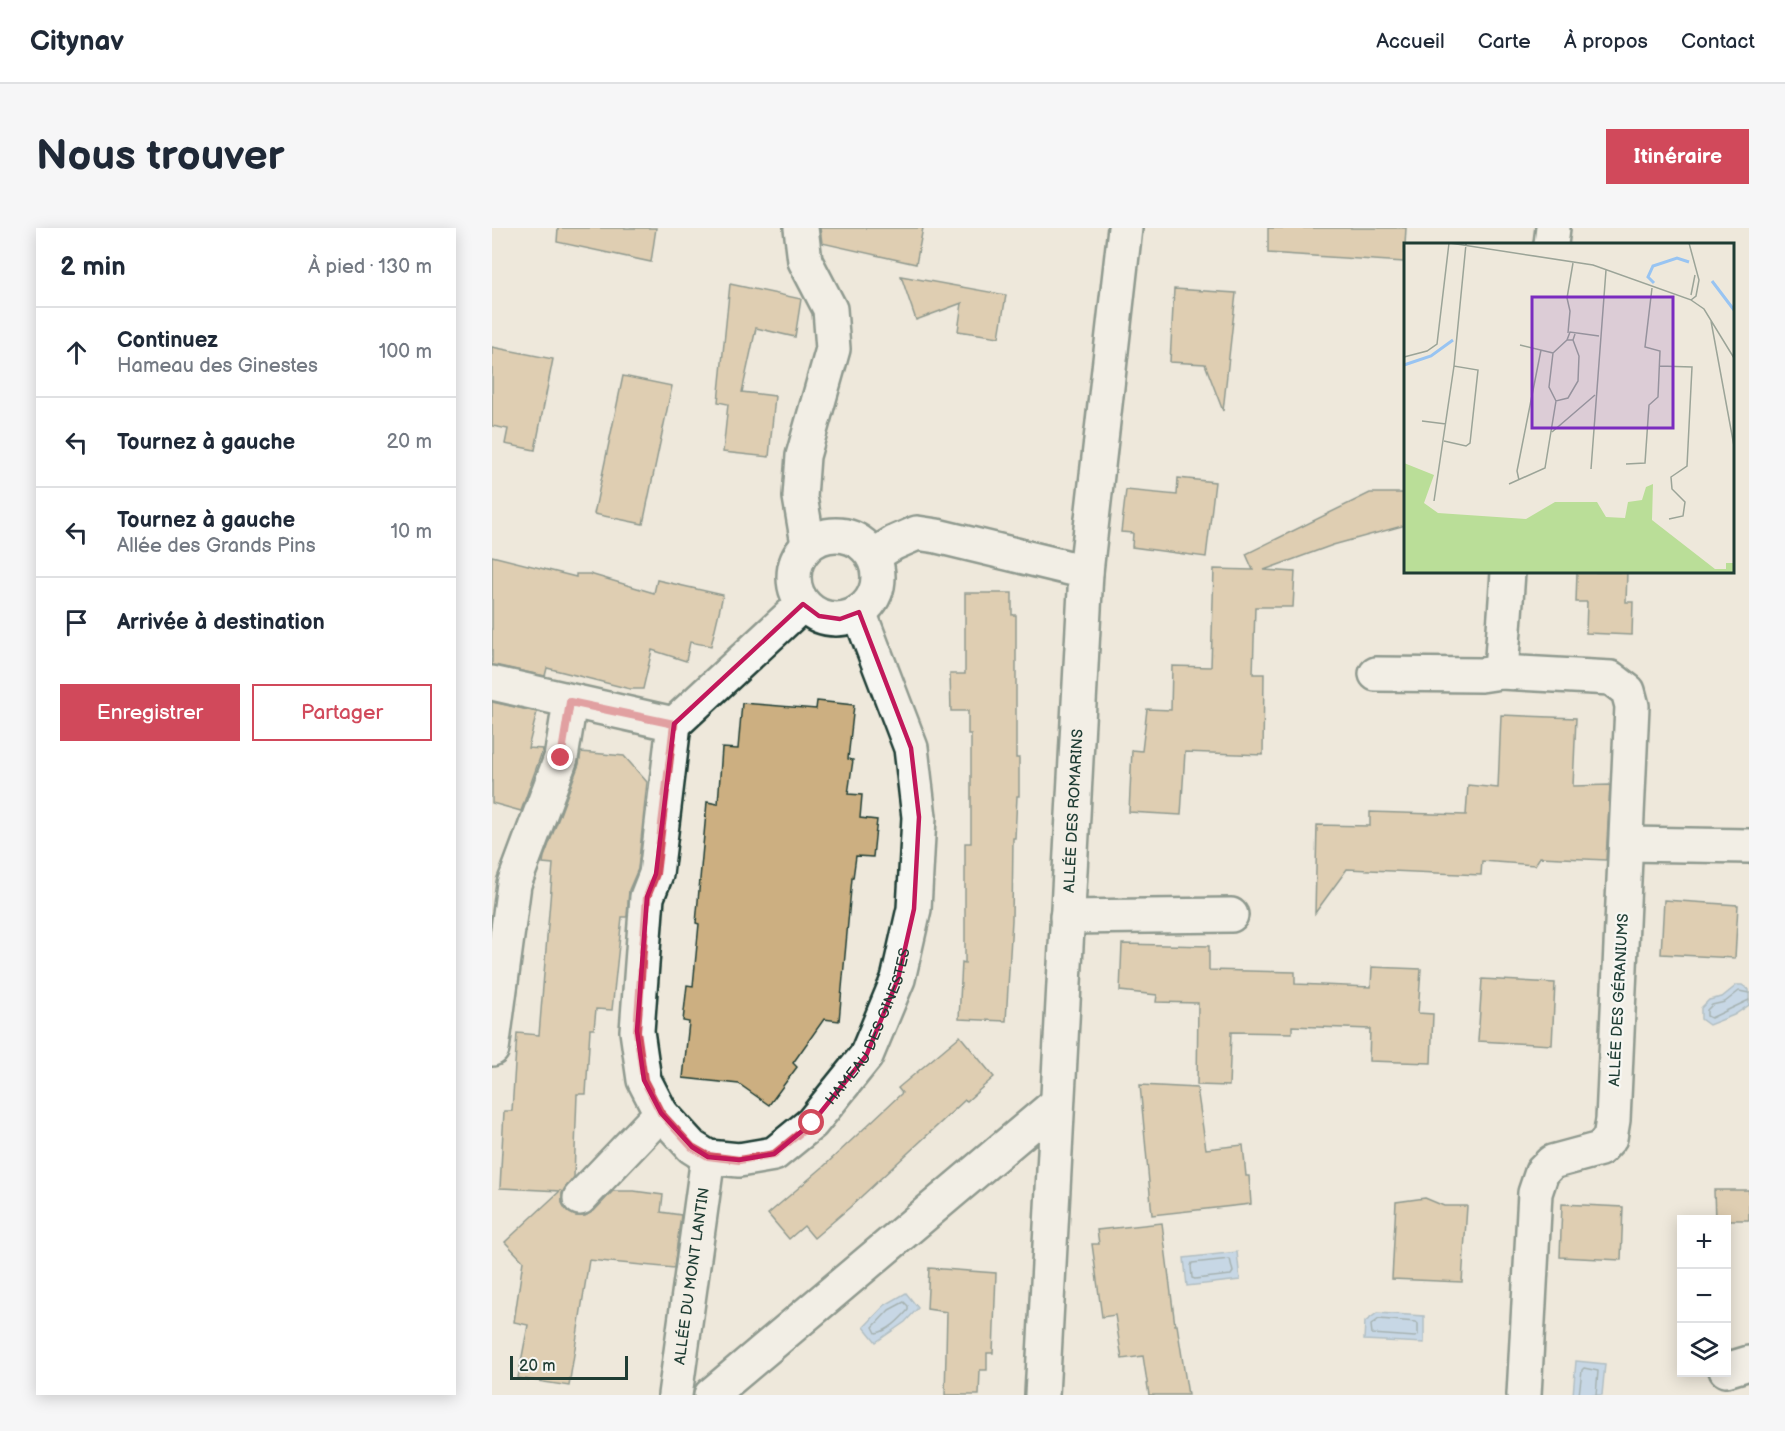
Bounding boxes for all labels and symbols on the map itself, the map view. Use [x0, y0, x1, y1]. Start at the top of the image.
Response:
inset map [1404, 243, 1734, 573]
street label: ALLÉE DES ROMARINS [1059, 729, 1087, 893]
route end [547, 744, 573, 770]
street label: ALLÉE DES GÉRANIUMS [1605, 913, 1633, 1087]
street label: HAMEAU DES GINESTES [821, 946, 914, 1109]
route start [798, 1109, 824, 1135]
street label: ALLÉE DU MONT LANTIN [670, 1186, 713, 1366]
scale bar [510, 1353, 628, 1380]

